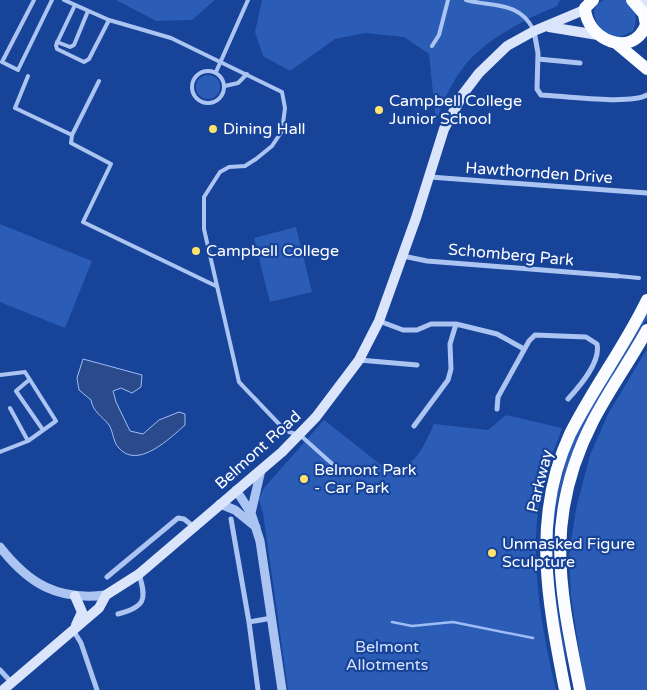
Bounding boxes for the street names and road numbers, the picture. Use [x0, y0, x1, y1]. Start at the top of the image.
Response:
street label: Hawthornden Drive [465, 158, 613, 188]
street label: Schomberg Park [447, 240, 575, 270]
street label: Belmont Road [211, 406, 305, 494]
street label: Parkway [523, 447, 558, 515]

